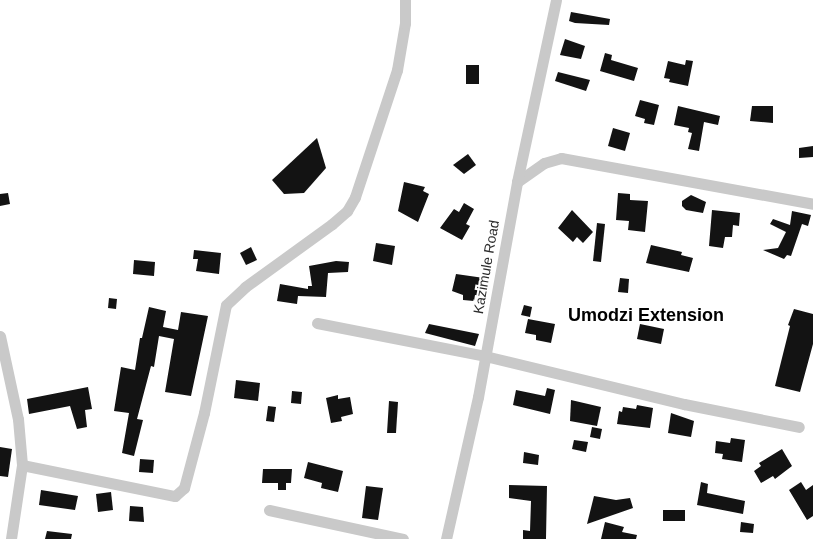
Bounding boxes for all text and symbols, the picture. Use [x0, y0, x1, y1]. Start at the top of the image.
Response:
street label: Kazimule Road [469, 219, 503, 315]
district label: Umodzi Extension [568, 304, 724, 326]

